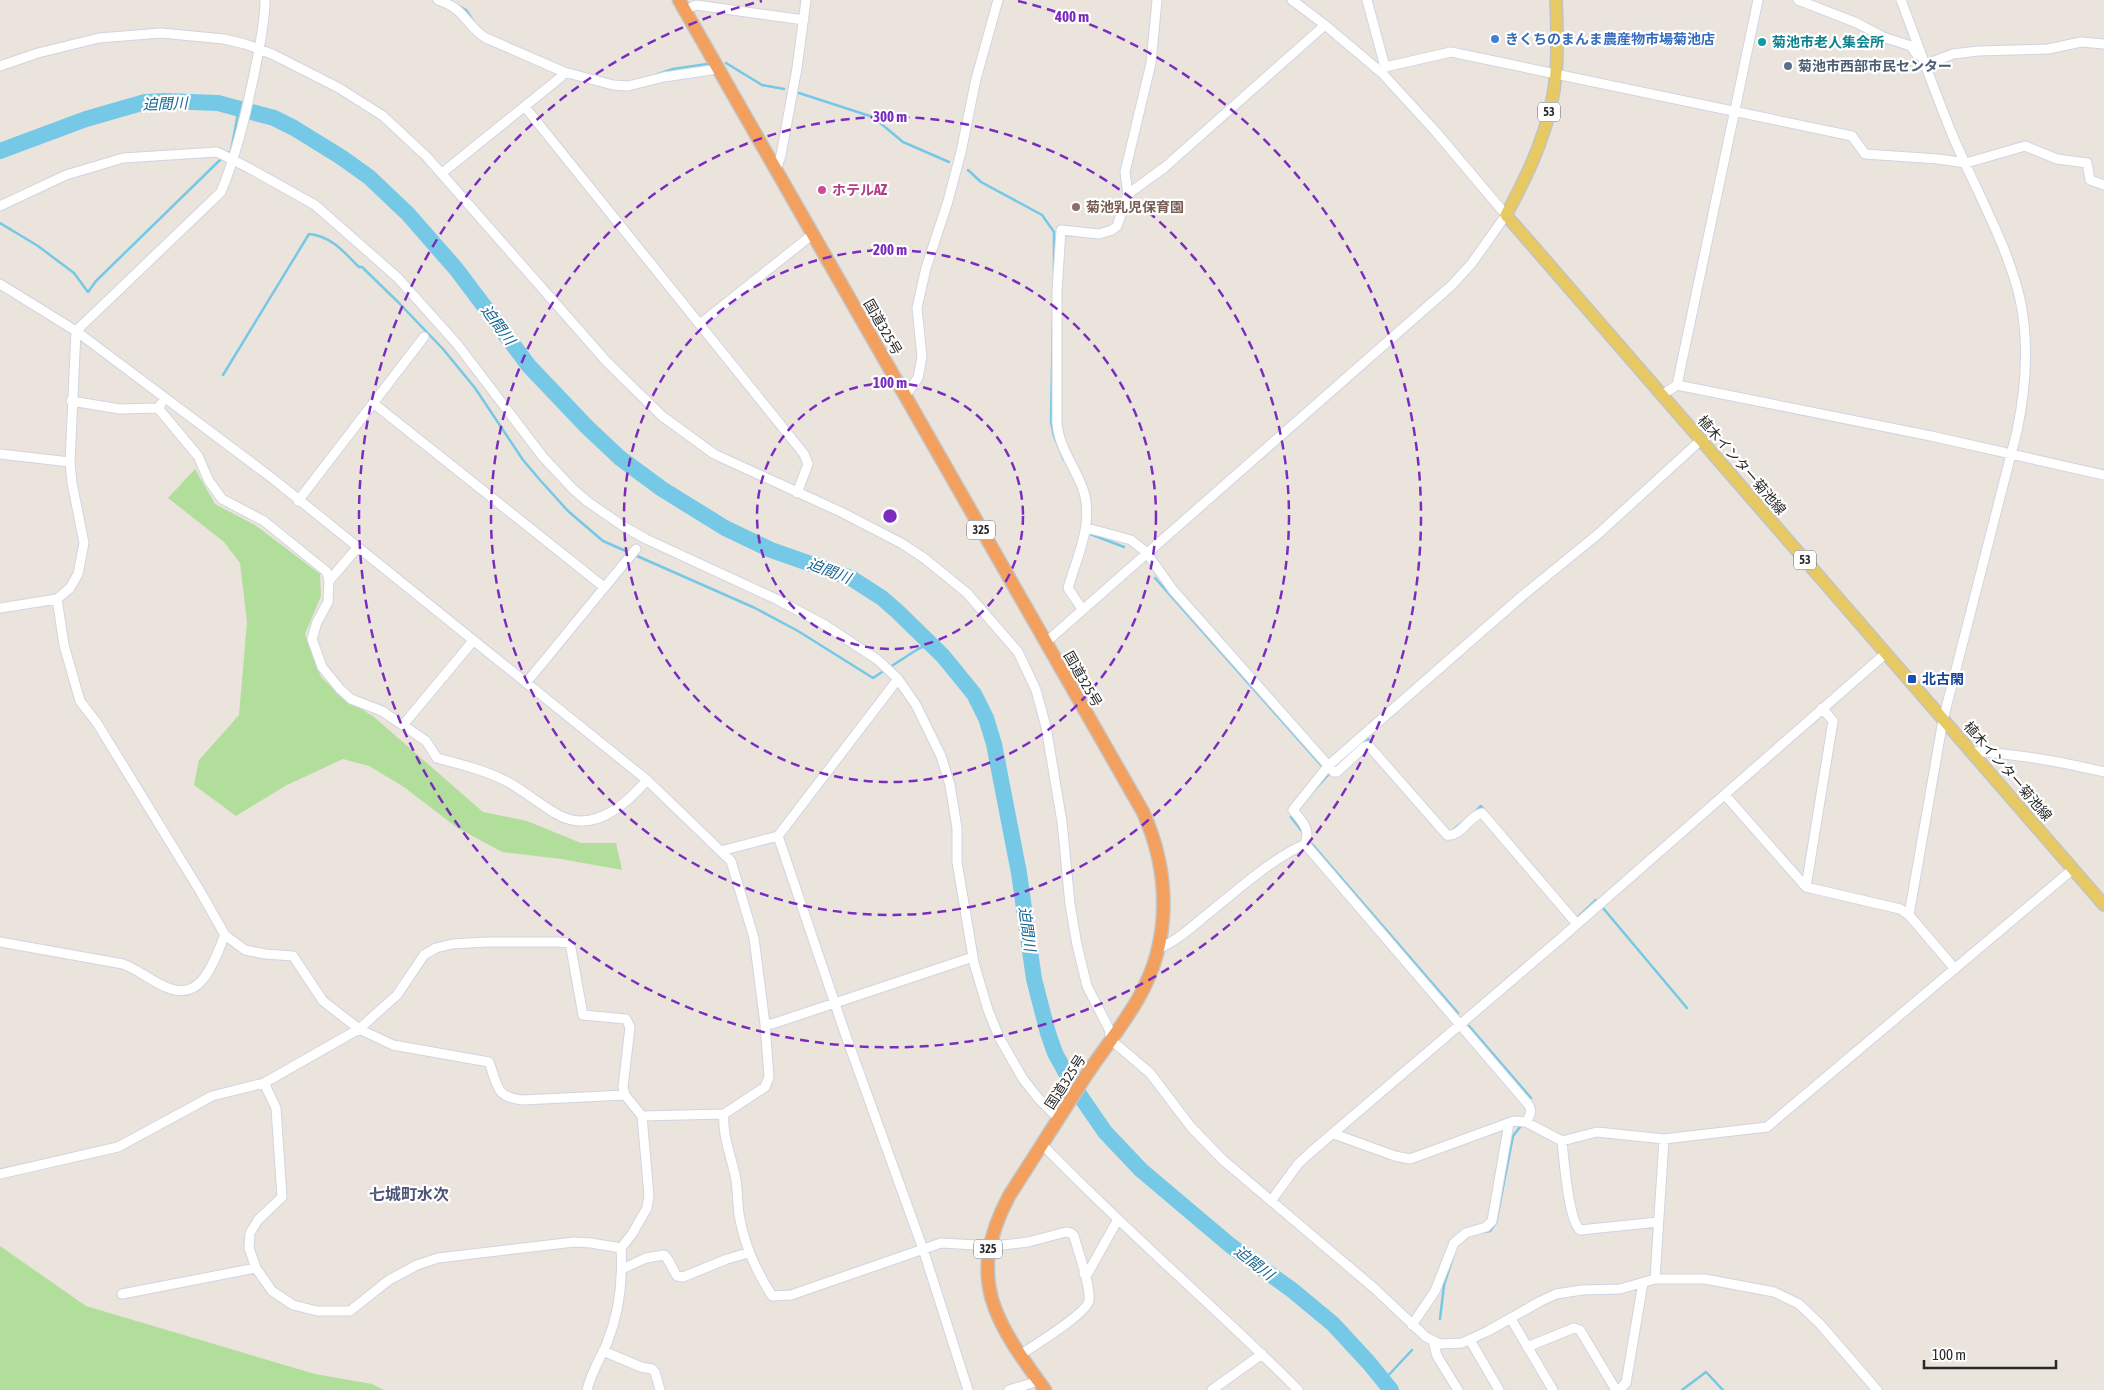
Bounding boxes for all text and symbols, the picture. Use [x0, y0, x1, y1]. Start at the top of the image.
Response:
text: 400 m [1054, 8, 1089, 25]
place label: きくちのまんま農産物市場菊池店 [1505, 31, 1715, 47]
marker: きくちのまんま農産物市場菊池店 [1489, 33, 1501, 45]
place label: 菊池市老人集会所 [1772, 34, 1884, 50]
marker: 菊池市老人集会所 [1756, 36, 1768, 48]
place label: 菊池市西部市民センター [1798, 58, 1952, 74]
marker: 菊池市西部市民センター [1782, 60, 1794, 72]
water label: 迫間川 [142, 94, 190, 113]
road number: 53 [1538, 102, 1560, 121]
text: 300 m [873, 108, 907, 125]
place label: ホテルAZ [832, 182, 888, 198]
marker: ホテルAZ [816, 184, 828, 196]
place label: 菊池乳児保育園 [1086, 199, 1184, 215]
marker: 菊池乳児保育園 [1070, 201, 1082, 213]
text: 200 m [873, 241, 907, 258]
street label: 国道325号 [861, 296, 905, 358]
water label: 迫間川 [478, 302, 520, 349]
text: 100 m [873, 374, 907, 391]
street label: 植木インター菊池線 [1695, 412, 1789, 518]
centre of rings [881, 507, 899, 525]
road number: 325 [967, 520, 995, 540]
road number: 53 [1794, 550, 1816, 570]
water label: 迫間川 [805, 555, 855, 587]
street label: 国道325号 [1061, 648, 1105, 710]
place label: 北古閑 [1922, 671, 1964, 687]
marker: 北古閑 [1906, 673, 1918, 685]
street label: 植木インター菊池線 [1961, 718, 2055, 824]
water label: 迫間川 [1016, 905, 1039, 954]
street label: 国道325号 [1041, 1052, 1089, 1112]
district label: 七城町水次 [369, 1185, 449, 1203]
road number: 325 [974, 1240, 1002, 1258]
water label: 迫間川 [1231, 1242, 1279, 1284]
scale bar [1924, 1338, 2056, 1370]
text: 100 m [1932, 1346, 1966, 1363]

